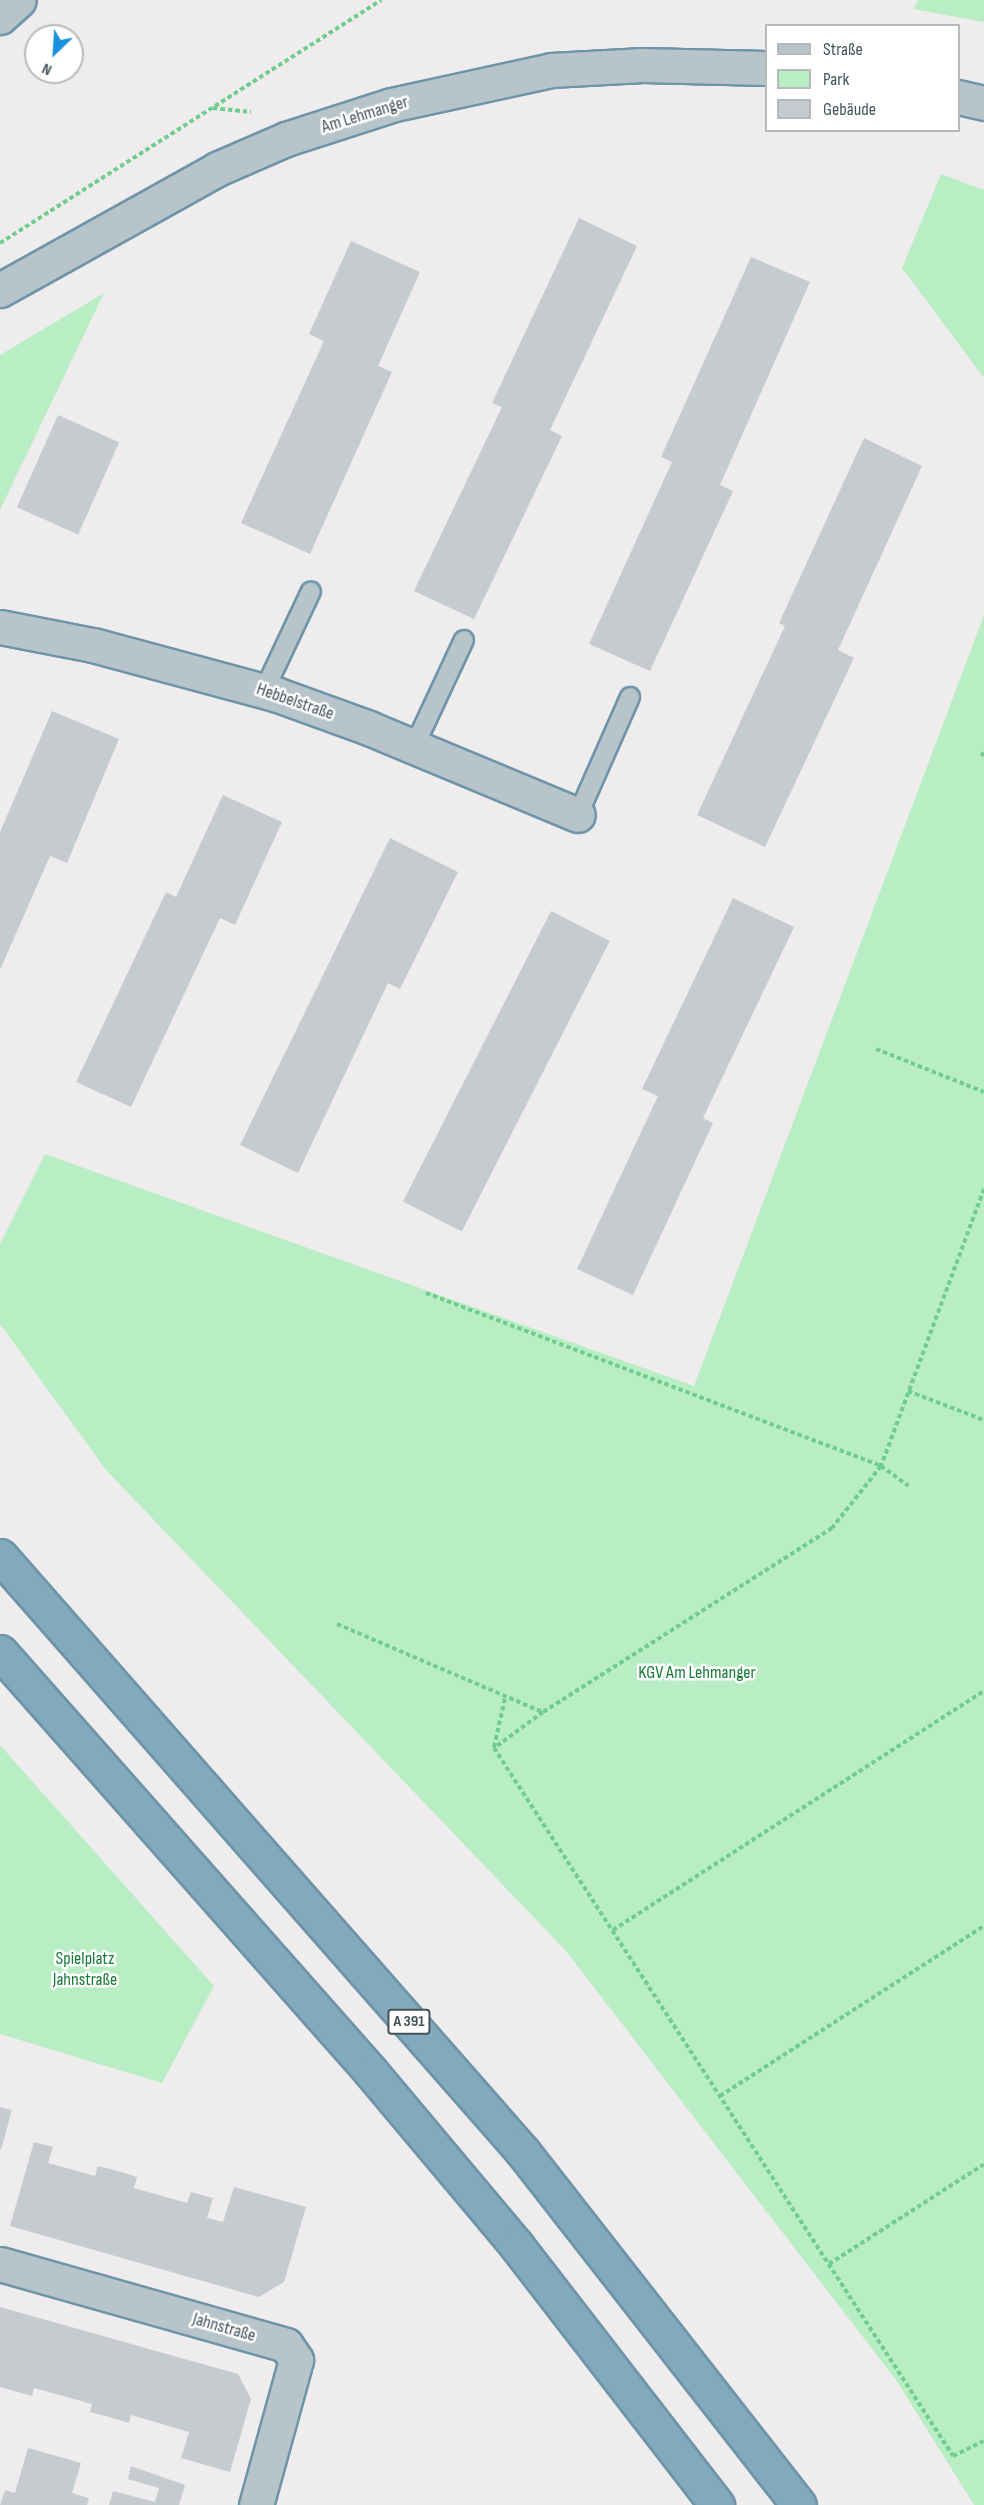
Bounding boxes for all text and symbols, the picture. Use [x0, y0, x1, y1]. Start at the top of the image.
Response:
north arrow [24, 24, 84, 84]
legend [765, 24, 960, 132]
text: Straße [823, 39, 863, 60]
text: N [39, 59, 55, 79]
text: Park [823, 69, 849, 90]
street label: Am Lehmanger [319, 92, 411, 138]
text: Gebäude [823, 99, 876, 120]
street label: Hebbelstraße [253, 679, 337, 725]
park label: KGV Am Lehmanger [638, 1662, 756, 1684]
park label: Spielplatz Jahnstraße [53, 1949, 117, 1992]
road number: A 391 [386, 2009, 432, 2035]
street label: Jahnstraße [190, 2309, 258, 2347]

